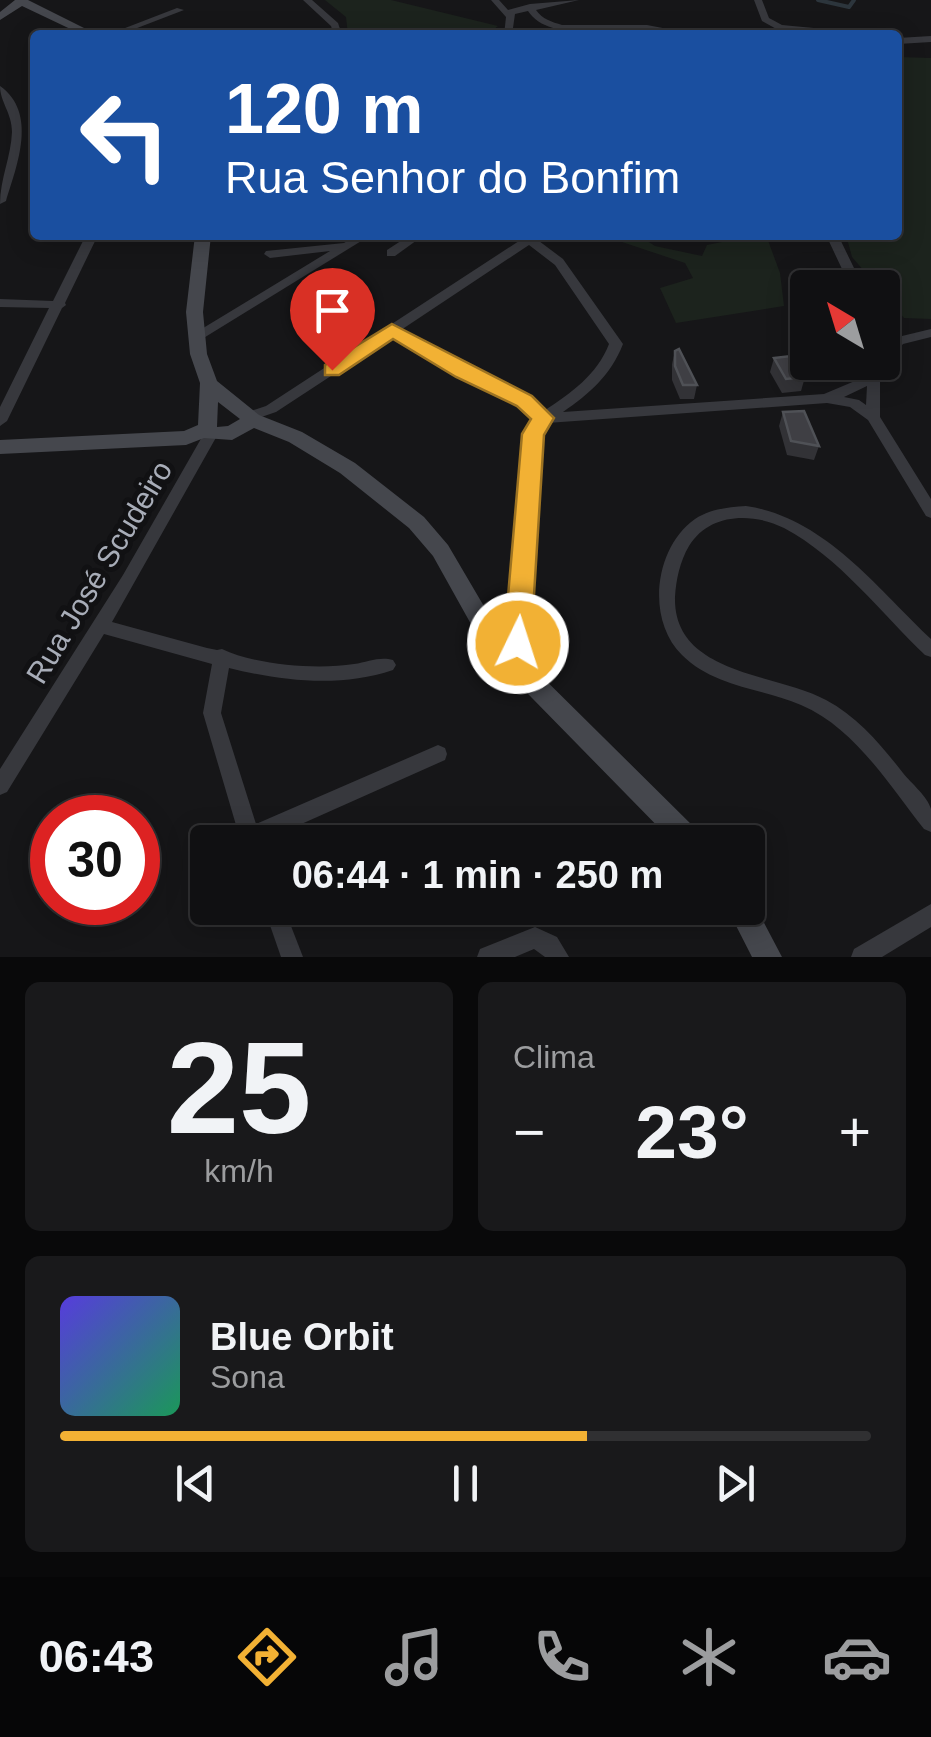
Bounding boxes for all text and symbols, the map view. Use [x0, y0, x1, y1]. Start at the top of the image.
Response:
icon: left [60, 70, 190, 200]
text: 120 m [225, 70, 423, 148]
text: Rua Senhor do Bonfim [225, 152, 680, 203]
pin [290, 268, 375, 371]
north arrow [790, 270, 900, 380]
map controls [790, 270, 900, 380]
icon: arrive [305, 283, 360, 338]
street label: Rua José Scudeiro [20, 455, 178, 689]
position arrow [466, 591, 570, 695]
speed limit sign: 30 [30, 795, 160, 925]
text: 06:44 · 1 min · 250 m [292, 854, 663, 896]
text: 25 [167, 1015, 311, 1161]
text: Clima [513, 1039, 595, 1075]
text: 23° [635, 1090, 749, 1174]
text: − [513, 1101, 545, 1163]
text: + [839, 1101, 871, 1163]
text: km/h [204, 1153, 274, 1189]
text: Blue Orbit [210, 1316, 394, 1358]
text: Sona [210, 1359, 285, 1395]
icon: previous [168, 1456, 223, 1511]
icon: pause [438, 1456, 493, 1511]
icon: next [708, 1456, 763, 1511]
icon: directions [232, 1622, 302, 1692]
icon: music [379, 1622, 449, 1692]
icon: phone [527, 1622, 597, 1692]
icon: climate [674, 1622, 744, 1692]
icon: car [822, 1622, 892, 1692]
text: 06:43 [39, 1631, 154, 1682]

